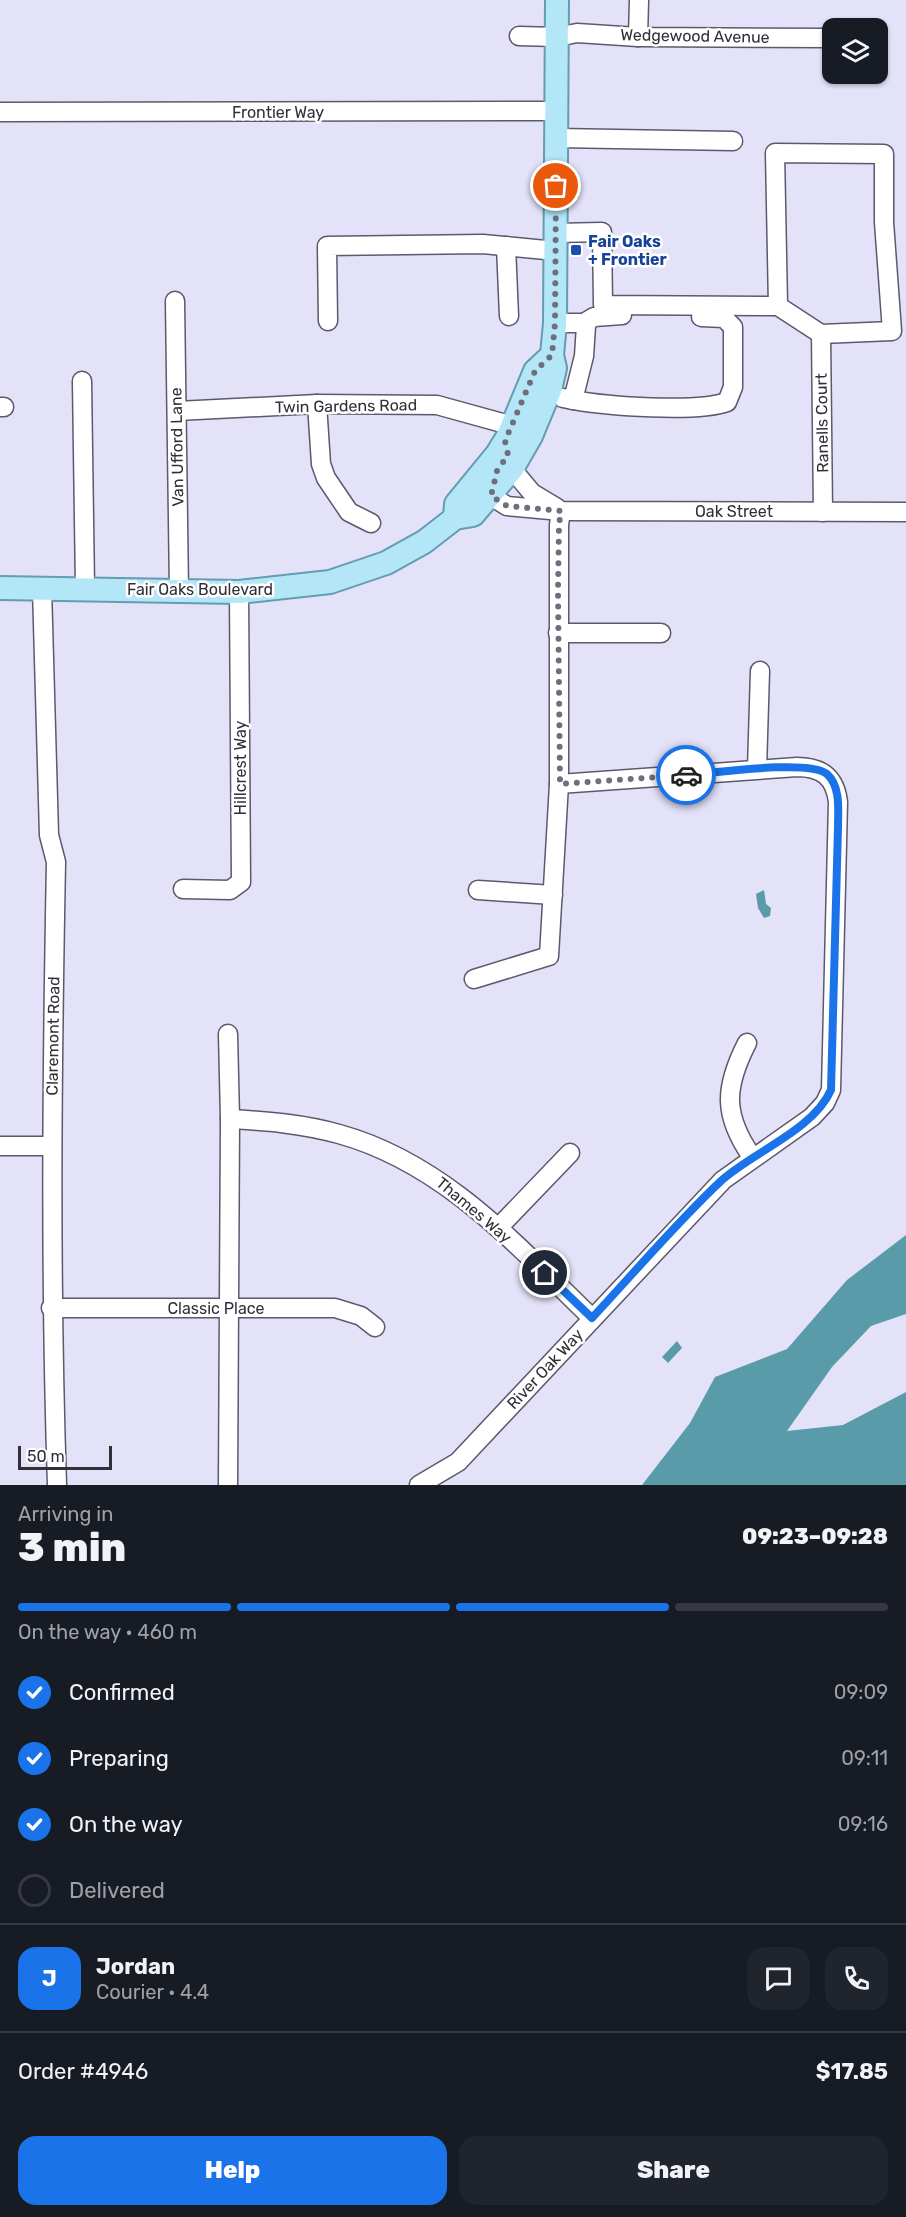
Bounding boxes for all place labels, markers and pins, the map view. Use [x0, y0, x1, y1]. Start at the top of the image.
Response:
pin [530, 160, 581, 211]
place label: Fair Oaks + Frontier [588, 232, 668, 269]
marker: Fair Oaks + Frontier [569, 243, 583, 257]
pin [519, 1247, 570, 1298]

